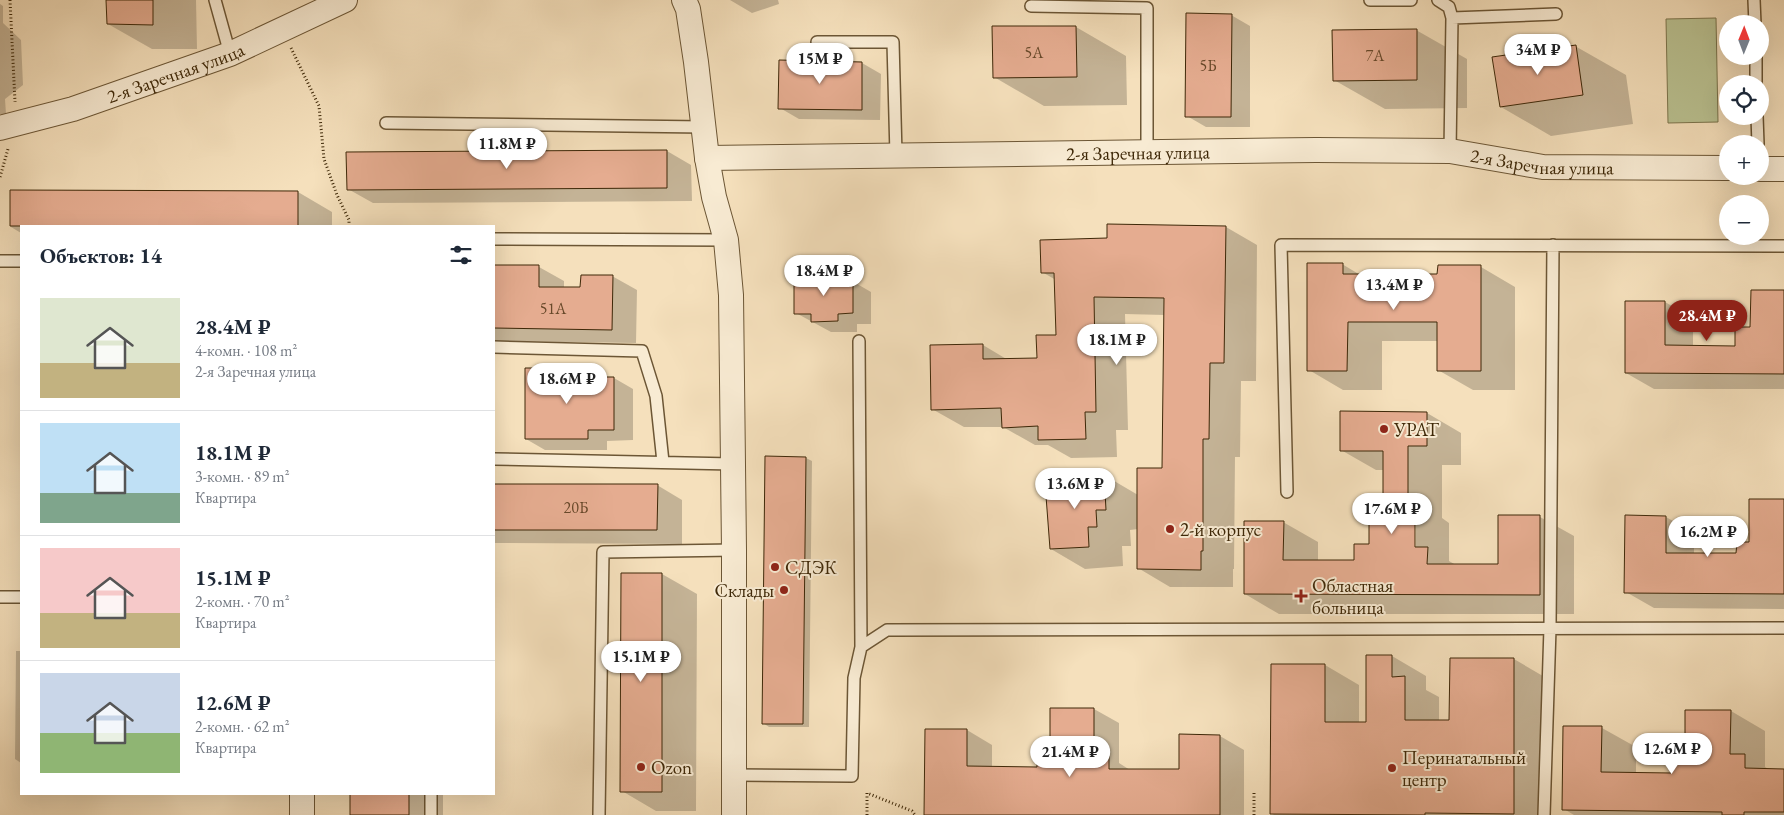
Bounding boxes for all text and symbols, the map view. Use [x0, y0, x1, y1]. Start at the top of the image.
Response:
north arrow [1719, 15, 1769, 65]
map controls [1719, 15, 1769, 245]
pin: 34M ₽ [1503, 34, 1573, 76]
street label: 2-я Заречная улица [104, 37, 249, 109]
text: 34M ₽ [1515, 39, 1561, 60]
pin: 15M ₽ [785, 42, 855, 85]
house number: 5А [1025, 42, 1044, 63]
house number: 7А [1366, 45, 1385, 66]
text: 15M ₽ [797, 48, 843, 69]
house number: 5Б [1199, 55, 1217, 76]
button: locate [1719, 75, 1769, 125]
pin: 11.8M ₽ [461, 128, 553, 170]
text: 11.8M ₽ [478, 133, 536, 154]
button: + [1719, 135, 1769, 185]
street label: 2-я Заречная улица [1066, 139, 1211, 166]
street label: 2-я Заречная улица [1468, 143, 1614, 180]
button: − [1719, 195, 1769, 245]
icon: filters [447, 241, 475, 269]
text: Объектов: 14 [40, 242, 162, 269]
pin: 18.4M ₽ [778, 254, 870, 297]
text: 18.4M ₽ [795, 260, 853, 281]
pin: 13.4M ₽ [1348, 268, 1440, 311]
text: 13.4M ₽ [1365, 274, 1423, 295]
house number: 51А [540, 298, 567, 319]
pin: 28.4M ₽ [1661, 300, 1753, 342]
text: 28.4M ₽ [1678, 305, 1736, 326]
text: 28.4M ₽ [195, 313, 271, 340]
icon: home [80, 318, 140, 378]
pin: 18.1M ₽ [1071, 324, 1163, 366]
text: 18.1M ₽ [1088, 329, 1146, 350]
text: 4-комн. · 108 m² [195, 340, 297, 361]
text: 2-я Заречная улица [195, 361, 316, 382]
pin: 18.6M ₽ [521, 362, 613, 405]
text: 18.6M ₽ [538, 368, 596, 389]
place label: УРАТ [1393, 417, 1439, 442]
marker: УРАТ [1378, 423, 1390, 435]
text: 18.1M ₽ [195, 439, 271, 466]
icon: home [80, 443, 140, 503]
text: 3-комн. · 89 m² [195, 466, 290, 487]
pin: 13.6M ₽ [1029, 468, 1121, 510]
text: 13.6M ₽ [1046, 473, 1104, 494]
text: Квартира [195, 487, 256, 508]
pin: 17.6M ₽ [1346, 492, 1438, 535]
house number: 20Б [564, 497, 588, 518]
text: 17.6M ₽ [1363, 498, 1421, 519]
pin: 16.2M ₽ [1662, 516, 1754, 558]
place label: 2-й корпус [1180, 517, 1262, 542]
text: 16.2M ₽ [1679, 521, 1737, 542]
marker: 2-й корпус [1164, 523, 1176, 535]
place label: СДЭК [785, 555, 837, 580]
marker: СДЭК [769, 561, 781, 573]
text: 15.1M ₽ [195, 564, 271, 591]
icon: home [80, 568, 140, 628]
place label: Областная больница [1312, 573, 1394, 620]
place label: Склады [714, 578, 774, 603]
marker: Склады [778, 584, 790, 596]
marker: Областная больница [1294, 589, 1308, 603]
text: 2-комн. · 70 m² [195, 591, 290, 612]
text: Квартира [195, 612, 256, 633]
pin: 15.1M ₽ [595, 640, 687, 683]
text: 15.1M ₽ [612, 646, 670, 667]
text: 12.6M ₽ [195, 689, 271, 716]
icon: home [80, 693, 140, 753]
text: 2-комн. · 62 m² [195, 716, 290, 737]
pin: 12.6M ₽ [1626, 732, 1718, 775]
pin: 21.4M ₽ [1024, 736, 1116, 778]
text: Квартира [195, 737, 256, 758]
text: 12.6M ₽ [1643, 738, 1701, 759]
text: 21.4M ₽ [1041, 741, 1099, 762]
place label: Перинатальный центр [1402, 745, 1526, 792]
place label: Ozon [651, 755, 692, 780]
marker: Ozon [635, 761, 647, 773]
marker: Перинатальный центр [1386, 762, 1398, 774]

